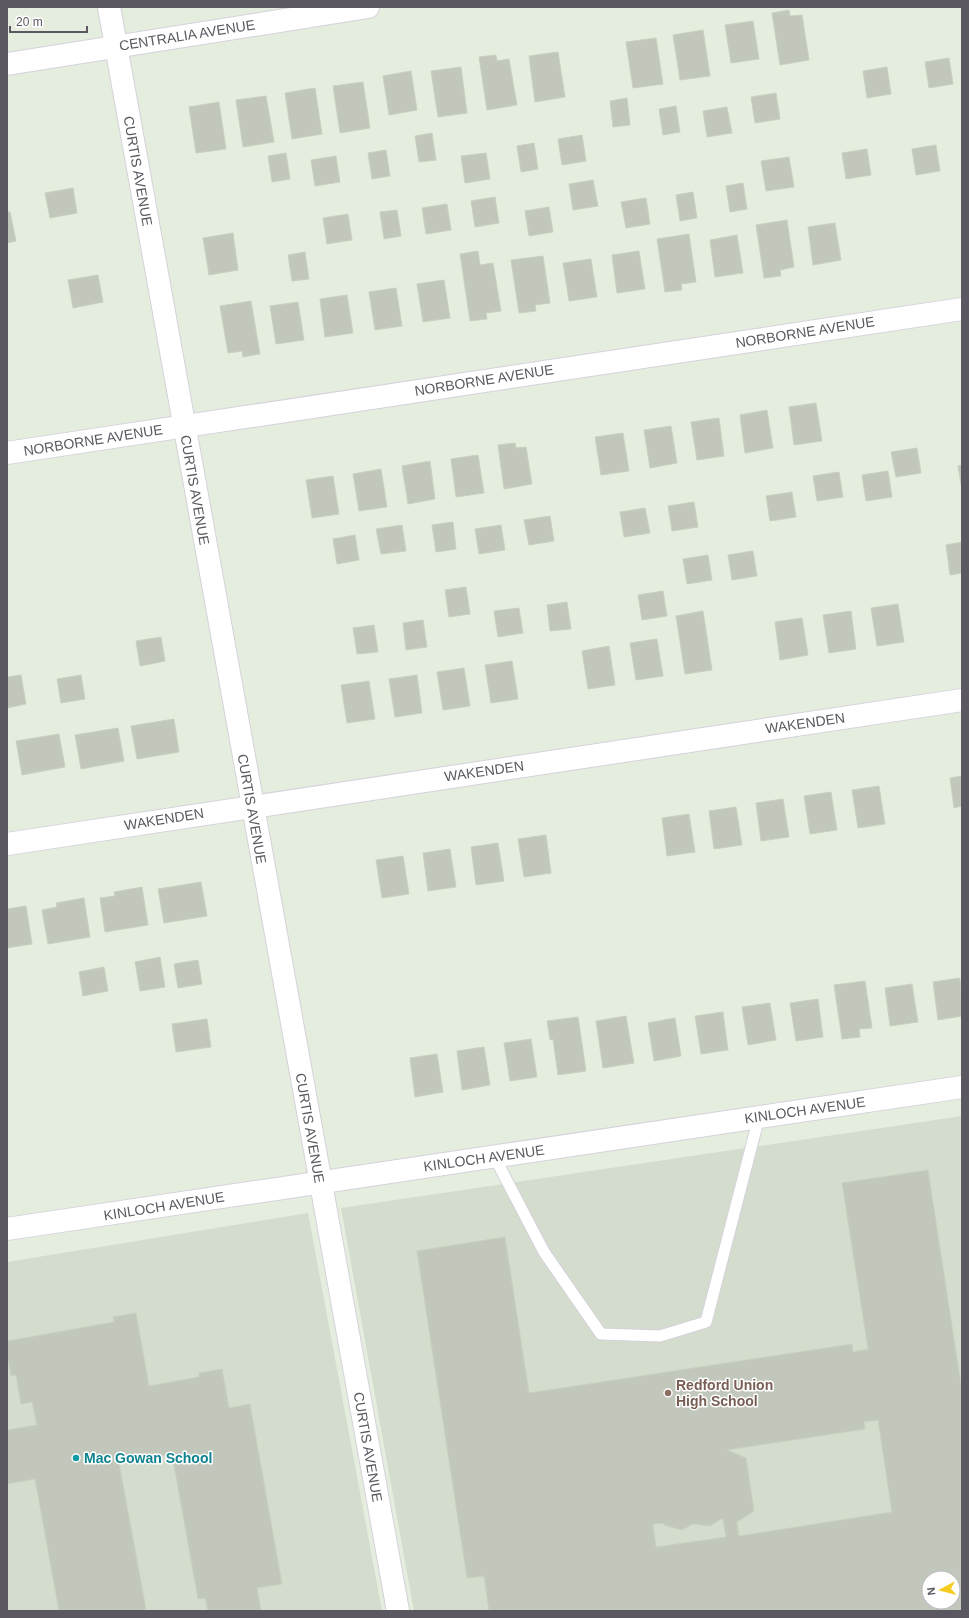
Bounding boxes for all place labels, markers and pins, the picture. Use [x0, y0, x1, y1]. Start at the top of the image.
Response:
place label: Redford Union High School [676, 1377, 773, 1409]
marker: Redford Union High School [663, 1388, 673, 1398]
place label: Mac Gowan School [84, 1450, 212, 1466]
marker: Mac Gowan School [71, 1453, 81, 1463]

